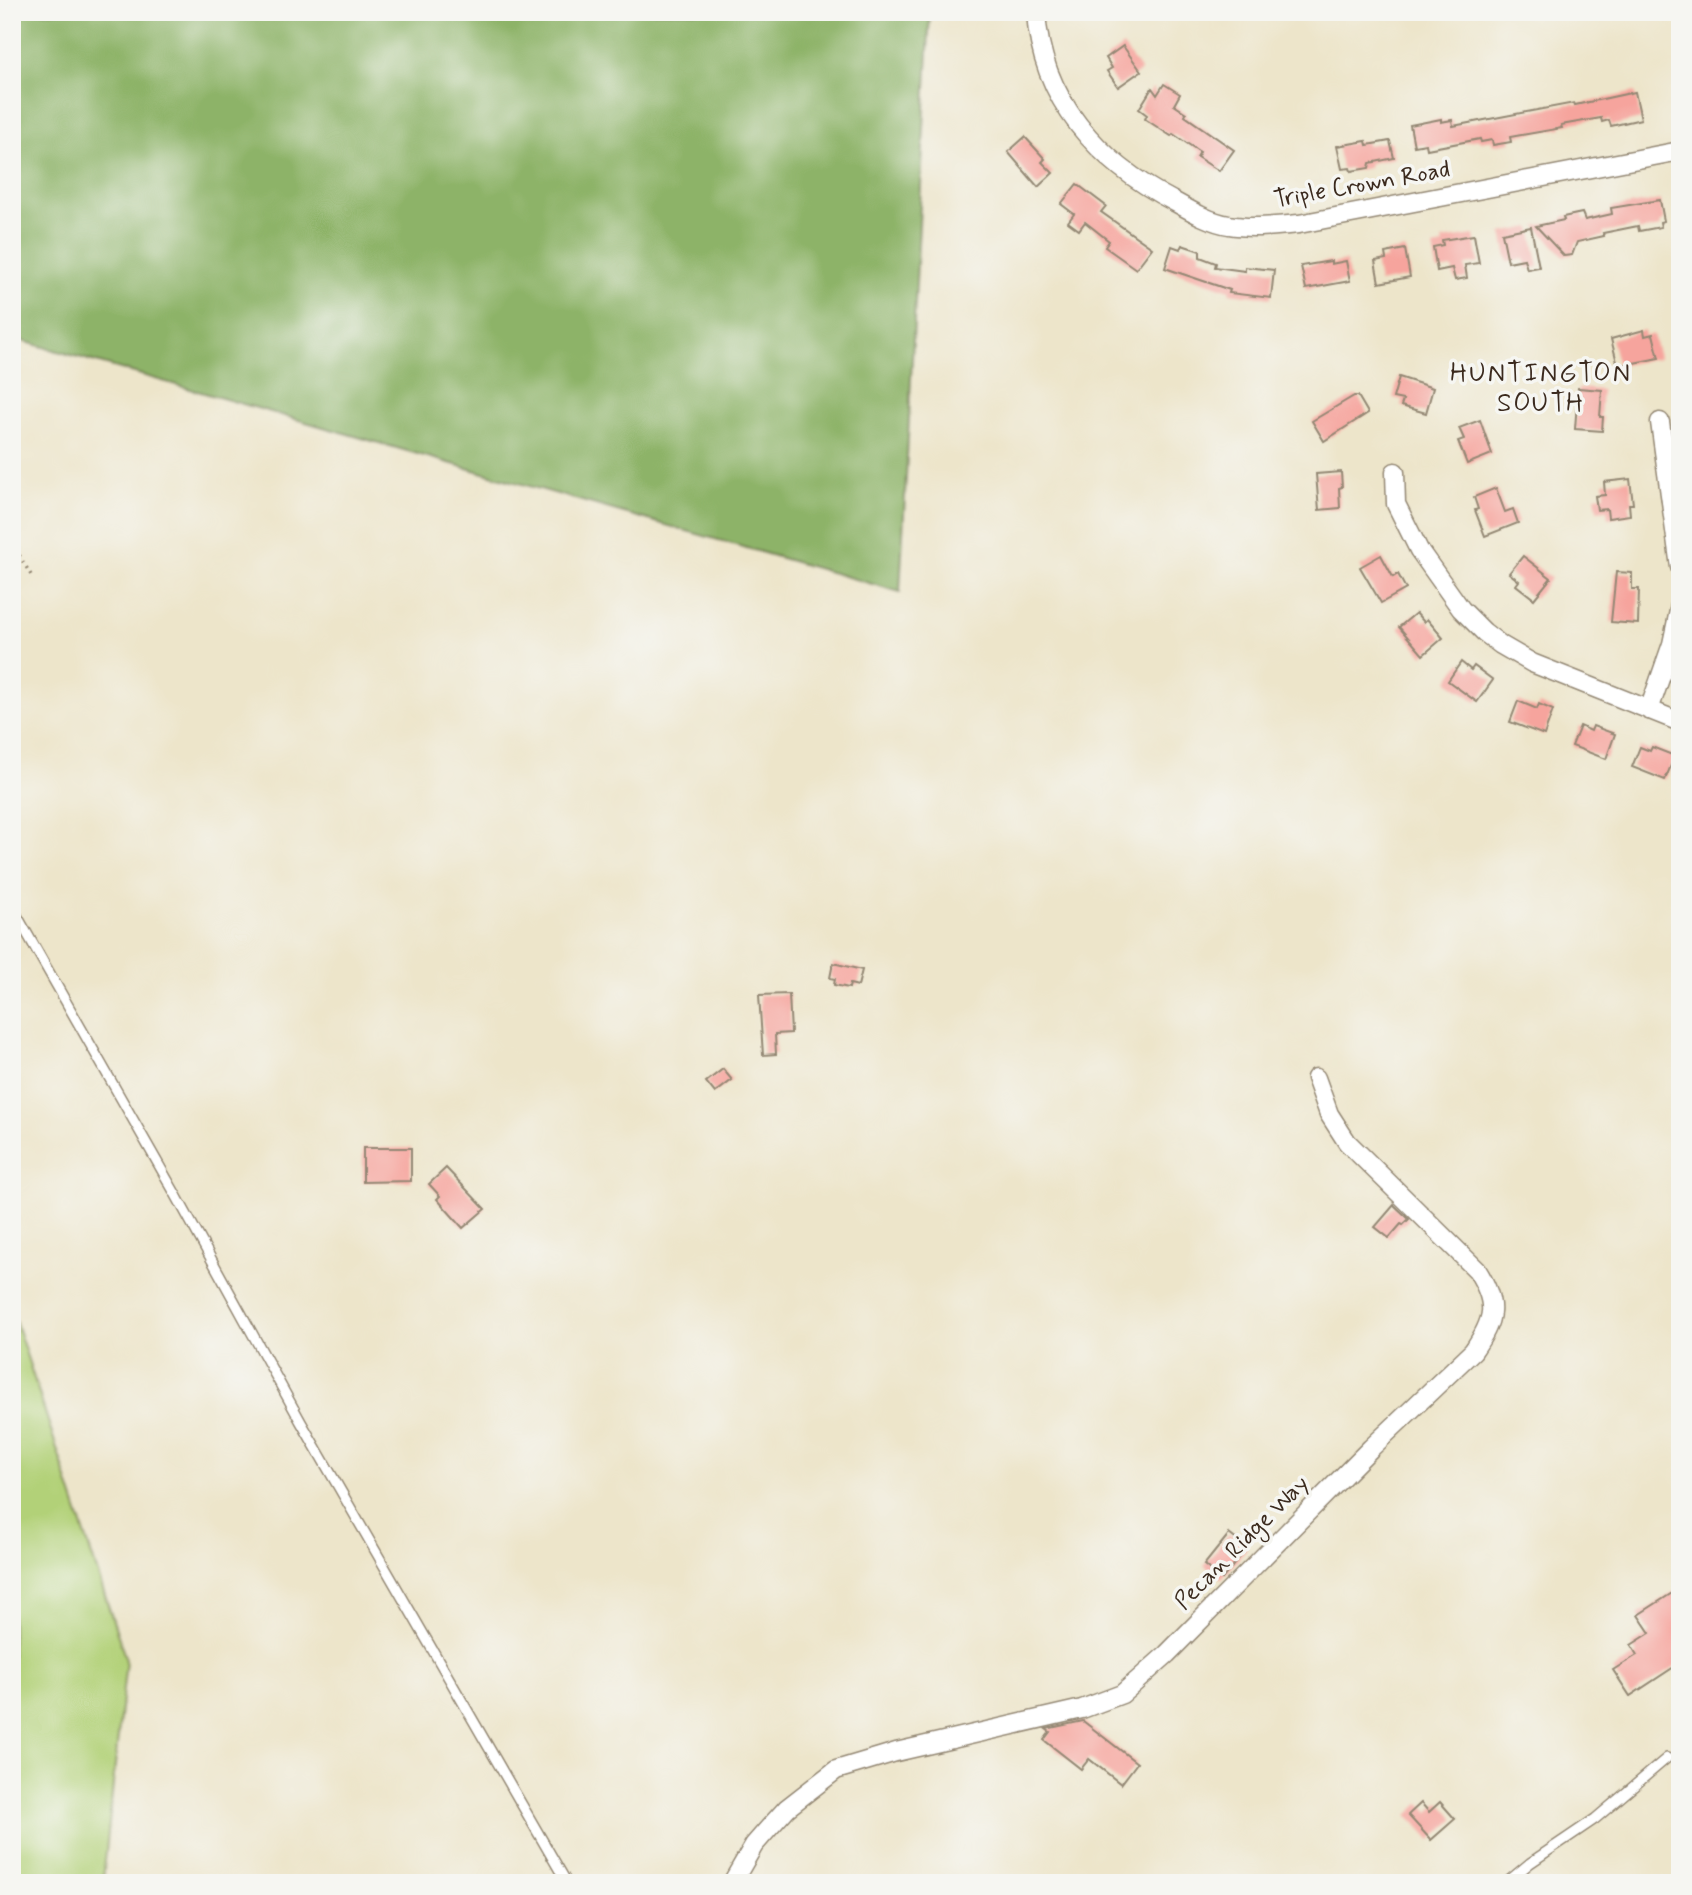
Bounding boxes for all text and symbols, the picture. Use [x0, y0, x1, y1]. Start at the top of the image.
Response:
street label: Triple Crown Road [1271, 154, 1453, 216]
district label: HUNTINGTON SOUTH [1450, 357, 1632, 421]
street label: Pecan Ridge Way [1168, 1469, 1317, 1618]

